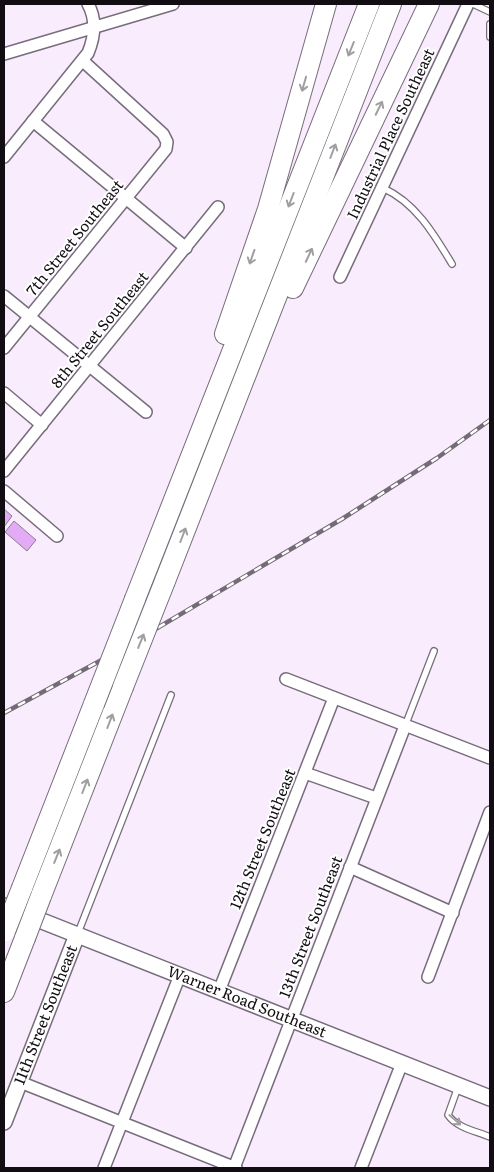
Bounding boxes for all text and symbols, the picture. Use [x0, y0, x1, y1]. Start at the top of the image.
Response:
one-way arrow [345, 41, 355, 56]
street label: Industrial Place Southeast [340, 44, 439, 223]
one-way arrow [298, 76, 308, 92]
one-way arrow [375, 101, 384, 116]
one-way arrow [330, 143, 339, 158]
street label: 7th Street Southeast [20, 174, 128, 300]
one-way arrow [286, 193, 295, 208]
one-way arrow [305, 248, 314, 263]
one-way arrow [247, 249, 257, 265]
street label: 8th Street Southeast [45, 266, 153, 392]
one-way arrow [179, 528, 188, 543]
one-way arrow [137, 634, 146, 649]
one-way arrow [106, 714, 115, 729]
street label: 12th Street Southeast [223, 765, 300, 912]
one-way arrow [80, 779, 90, 794]
one-way arrow [53, 849, 62, 865]
street label: 13th Street Southeast [272, 852, 347, 1001]
street label: 11th Street Southeast [7, 941, 82, 1088]
street label: Warner Road Southeast [164, 959, 330, 1042]
one-way arrow [448, 1114, 461, 1126]

